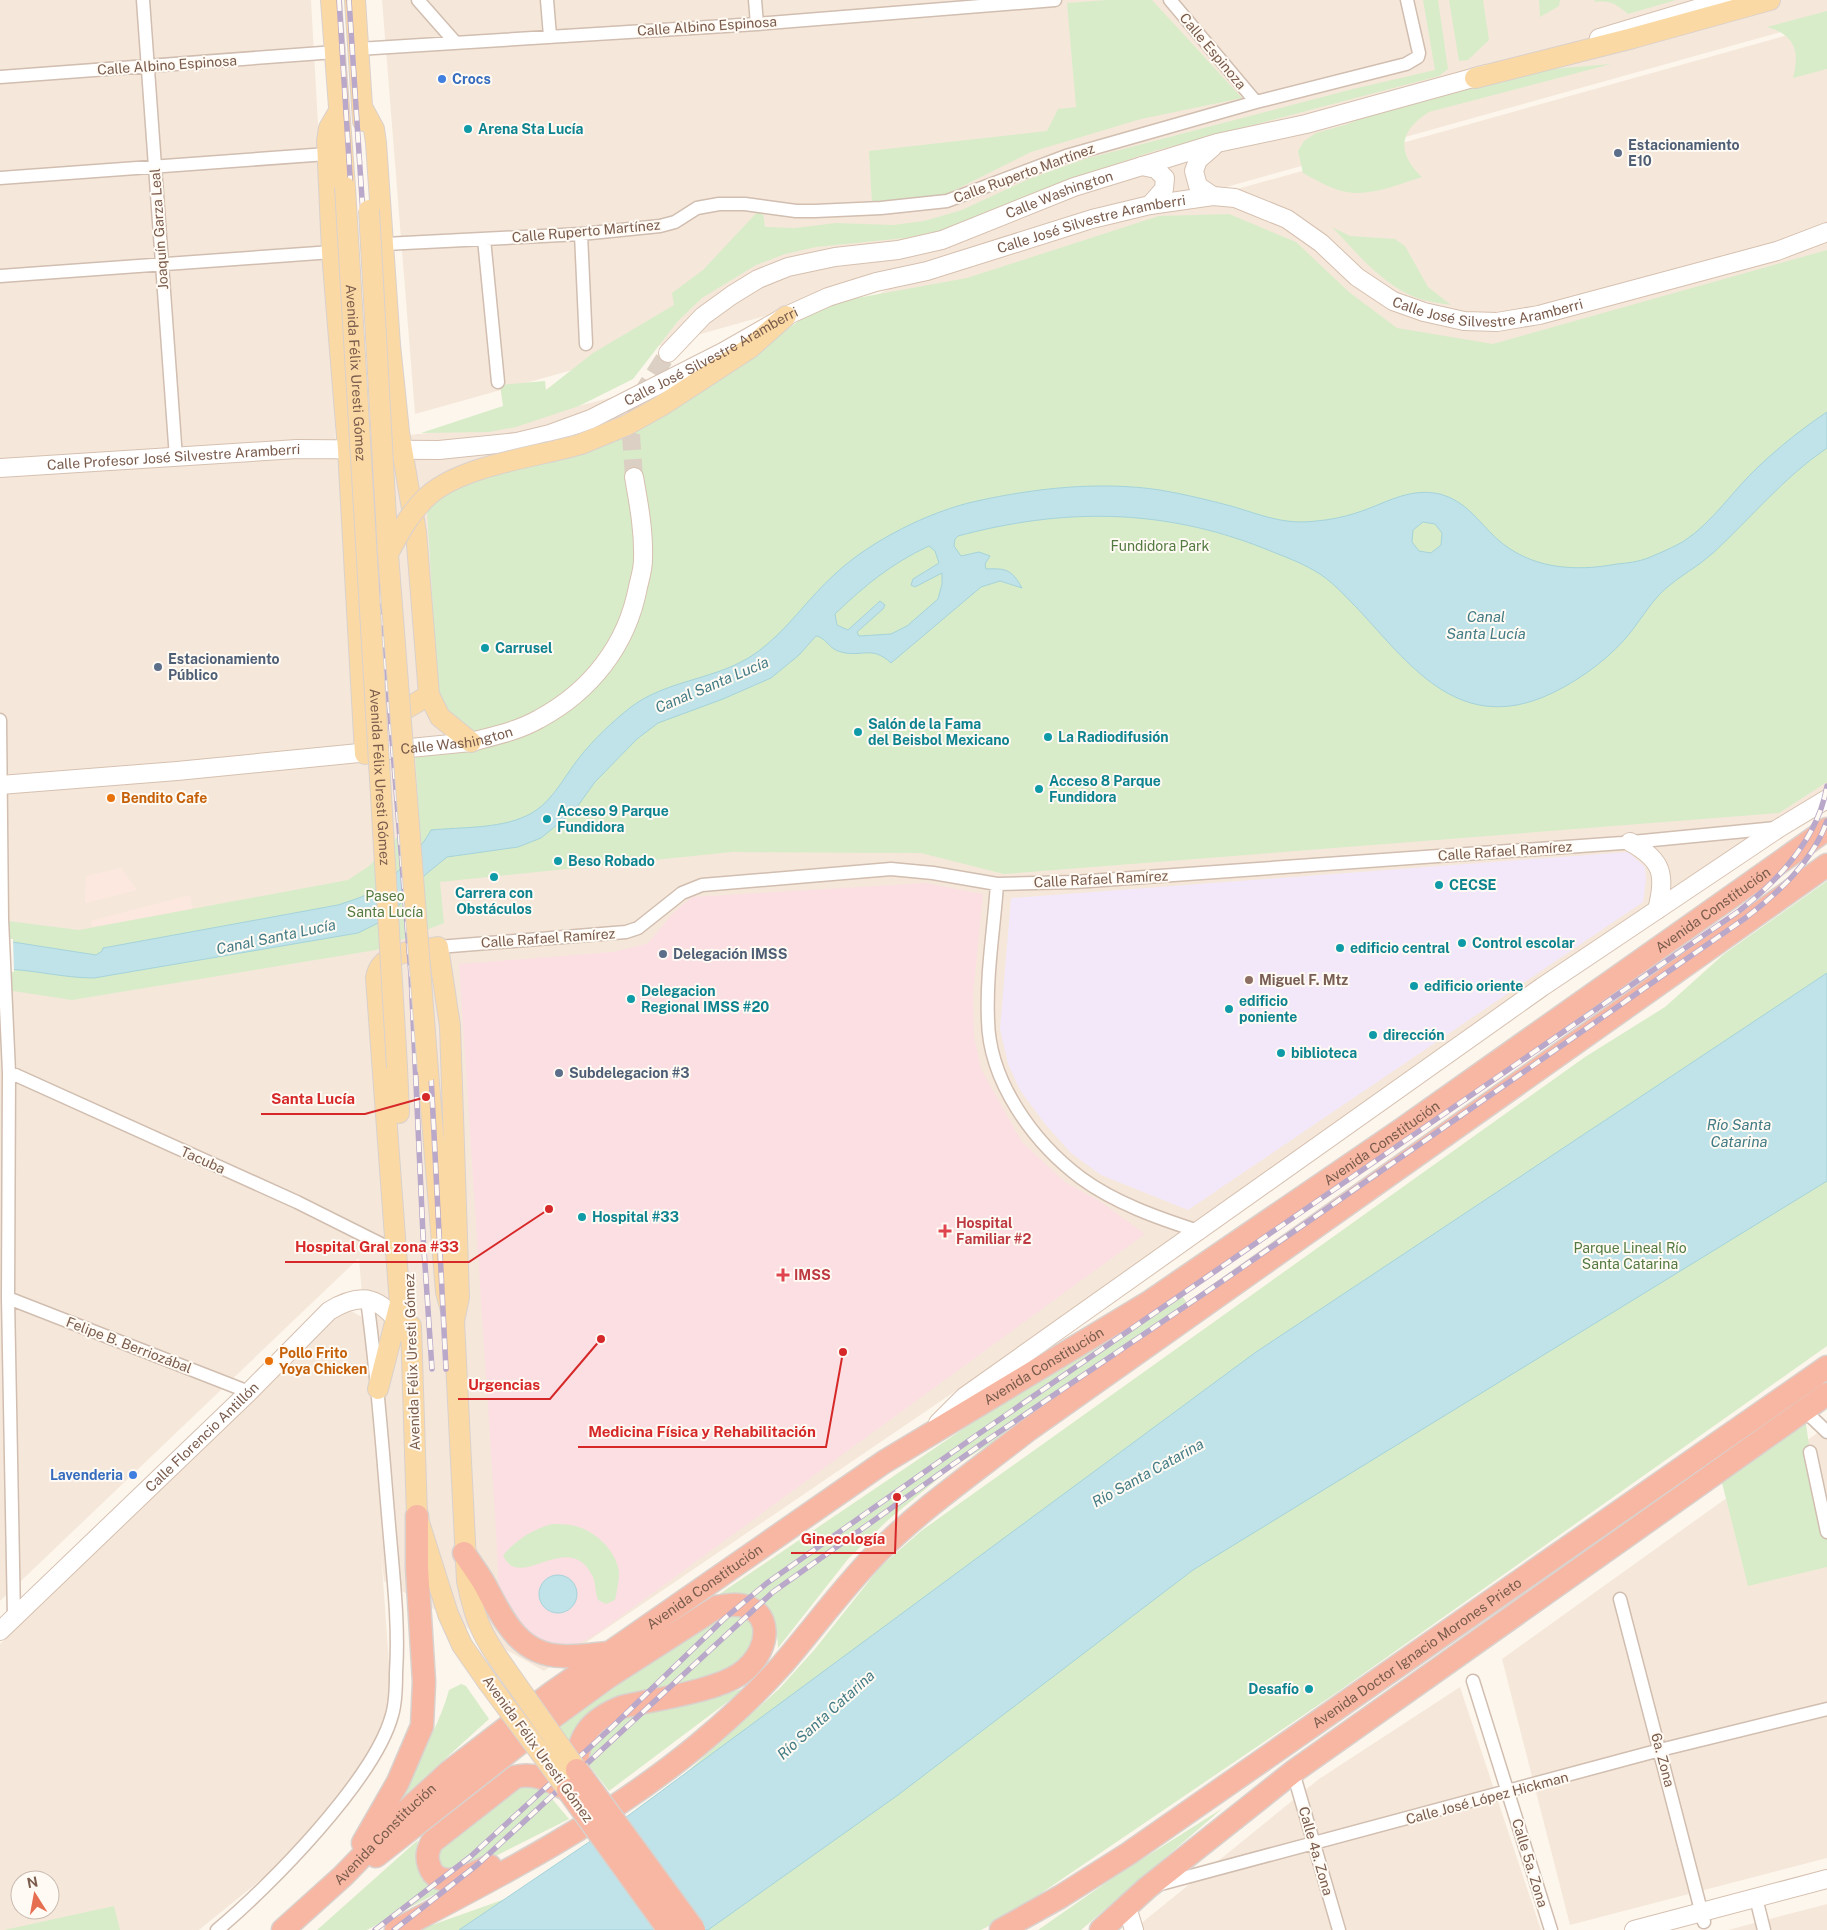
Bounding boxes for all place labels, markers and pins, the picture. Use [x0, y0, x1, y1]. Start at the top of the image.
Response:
place label: Crocs [452, 71, 491, 87]
marker: Crocs [436, 73, 448, 85]
place label: Arena Sta Lucía [478, 121, 584, 137]
marker: Arena Sta Lucía [462, 123, 474, 135]
place label: Estacionamiento E10 [1628, 137, 1740, 169]
marker: Estacionamiento E10 [1612, 147, 1624, 159]
place label: Carrusel [495, 640, 553, 656]
marker: Carrusel [479, 642, 491, 654]
place label: Estacionamiento Público [168, 651, 280, 683]
marker: Estacionamiento Público [152, 661, 164, 673]
place label: Salón de la Fama del Beisbol Mexicano [868, 716, 1010, 748]
marker: Salón de la Fama del Beisbol Mexicano [852, 726, 864, 738]
place label: La Radiodifusión [1058, 729, 1169, 745]
marker: La Radiodifusión [1042, 731, 1054, 743]
place label: Acceso 8 Parque Fundidora [1049, 773, 1161, 805]
marker: Acceso 8 Parque Fundidora [1033, 783, 1045, 795]
place label: Bendito Cafe [121, 790, 207, 806]
marker: Bendito Cafe [105, 792, 117, 804]
place label: Acceso 9 Parque Fundidora [557, 803, 669, 835]
marker: Acceso 9 Parque Fundidora [541, 813, 553, 825]
place label: Beso Robado [568, 853, 655, 869]
marker: Beso Robado [552, 855, 564, 867]
marker: Carrera con Obstáculos [488, 871, 500, 883]
place label: CECSE [1449, 877, 1497, 893]
marker: CECSE [1433, 879, 1445, 891]
place label: Carrera con Obstáculos [455, 885, 533, 917]
place label: Control escolar [1472, 935, 1575, 951]
marker: Control escolar [1456, 937, 1468, 949]
place label: edificio central [1350, 940, 1450, 956]
marker: edificio central [1334, 942, 1346, 954]
place label: Delegación IMSS [673, 946, 787, 962]
marker: Delegación IMSS [657, 948, 669, 960]
place label: Miguel F. Mtz [1259, 972, 1348, 988]
marker: Miguel F. Mtz [1243, 974, 1255, 986]
place label: edificio oriente [1424, 978, 1523, 994]
marker: edificio oriente [1408, 980, 1420, 992]
place label: Delegacion Regional IMSS #20 [641, 983, 769, 1015]
marker: Delegacion Regional IMSS #20 [625, 993, 637, 1005]
place label: edificio poniente [1239, 993, 1297, 1025]
marker: edificio poniente [1223, 1003, 1235, 1015]
place label: dirección [1383, 1027, 1445, 1043]
marker: dirección [1367, 1029, 1379, 1041]
place label: biblioteca [1291, 1045, 1357, 1061]
marker: biblioteca [1275, 1047, 1287, 1059]
place label: Subdelegacion #3 [569, 1065, 690, 1081]
marker: Subdelegacion #3 [553, 1067, 565, 1079]
callout: Santa Lucía [261, 1084, 365, 1114]
place label: Hospital #33 [592, 1209, 679, 1225]
marker: Hospital #33 [576, 1211, 588, 1223]
place label: Hospital Familiar #2 [956, 1215, 1031, 1247]
marker: Hospital Familiar #2 [938, 1224, 952, 1238]
callout: Hospital Gral zona #33 [285, 1232, 469, 1262]
place label: IMSS [794, 1267, 831, 1283]
marker: IMSS [776, 1268, 790, 1282]
place label: Pollo Frito Yoya Chicken [279, 1345, 367, 1377]
marker: Pollo Frito Yoya Chicken [263, 1355, 275, 1367]
callout: Urgencias [458, 1369, 550, 1399]
callout: Medicina Física y Rehabilitación [578, 1417, 826, 1447]
place label: Lavenderia [50, 1467, 123, 1483]
marker: Lavenderia [127, 1469, 139, 1481]
callout: Ginecología [791, 1523, 895, 1553]
place label: Desafío [1248, 1681, 1299, 1697]
marker: Desafío [1303, 1683, 1315, 1695]

